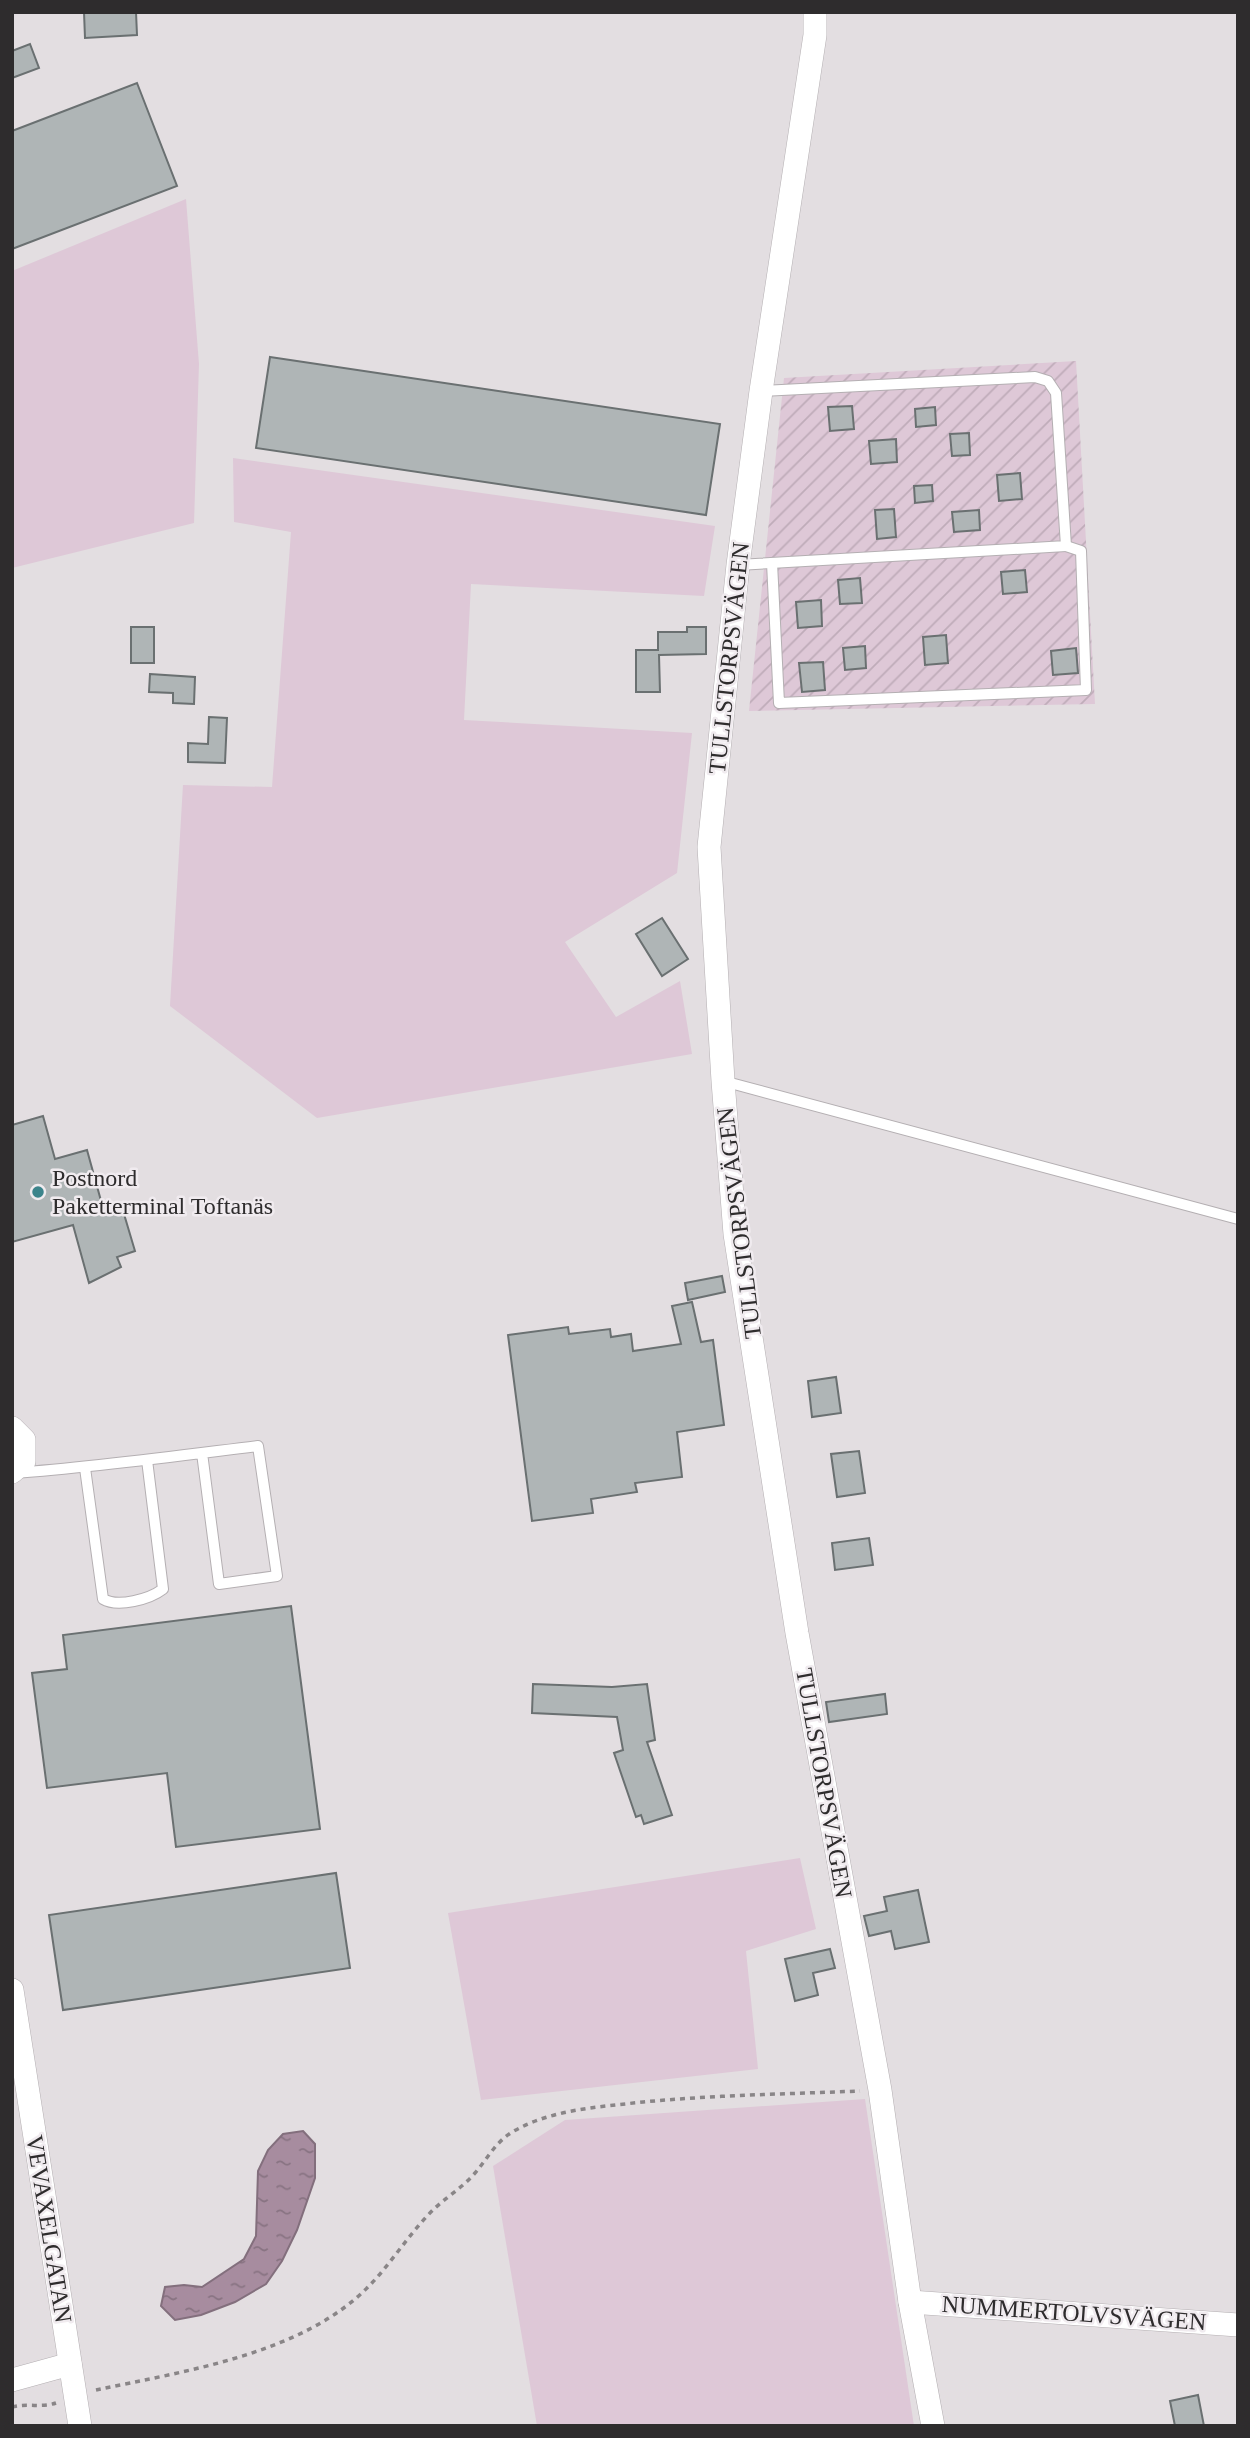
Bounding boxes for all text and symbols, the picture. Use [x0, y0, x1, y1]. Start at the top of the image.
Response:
street label: TULLSTORPSVÄGEN [704, 541, 754, 775]
street label: TULLSTORPSVÄGEN [712, 1106, 766, 1340]
place label: Postnord Paketterminal Toftanäs [52, 1165, 273, 1219]
marker: Postnord Paketterminal Toftanäs [30, 1184, 46, 1200]
street label: TULLSTORPSVÄGEN [791, 1666, 857, 1900]
street label: VEVAXELGATAN [21, 2133, 77, 2325]
street label: NUMMERTOLVSVÄGEN [941, 2291, 1207, 2335]

